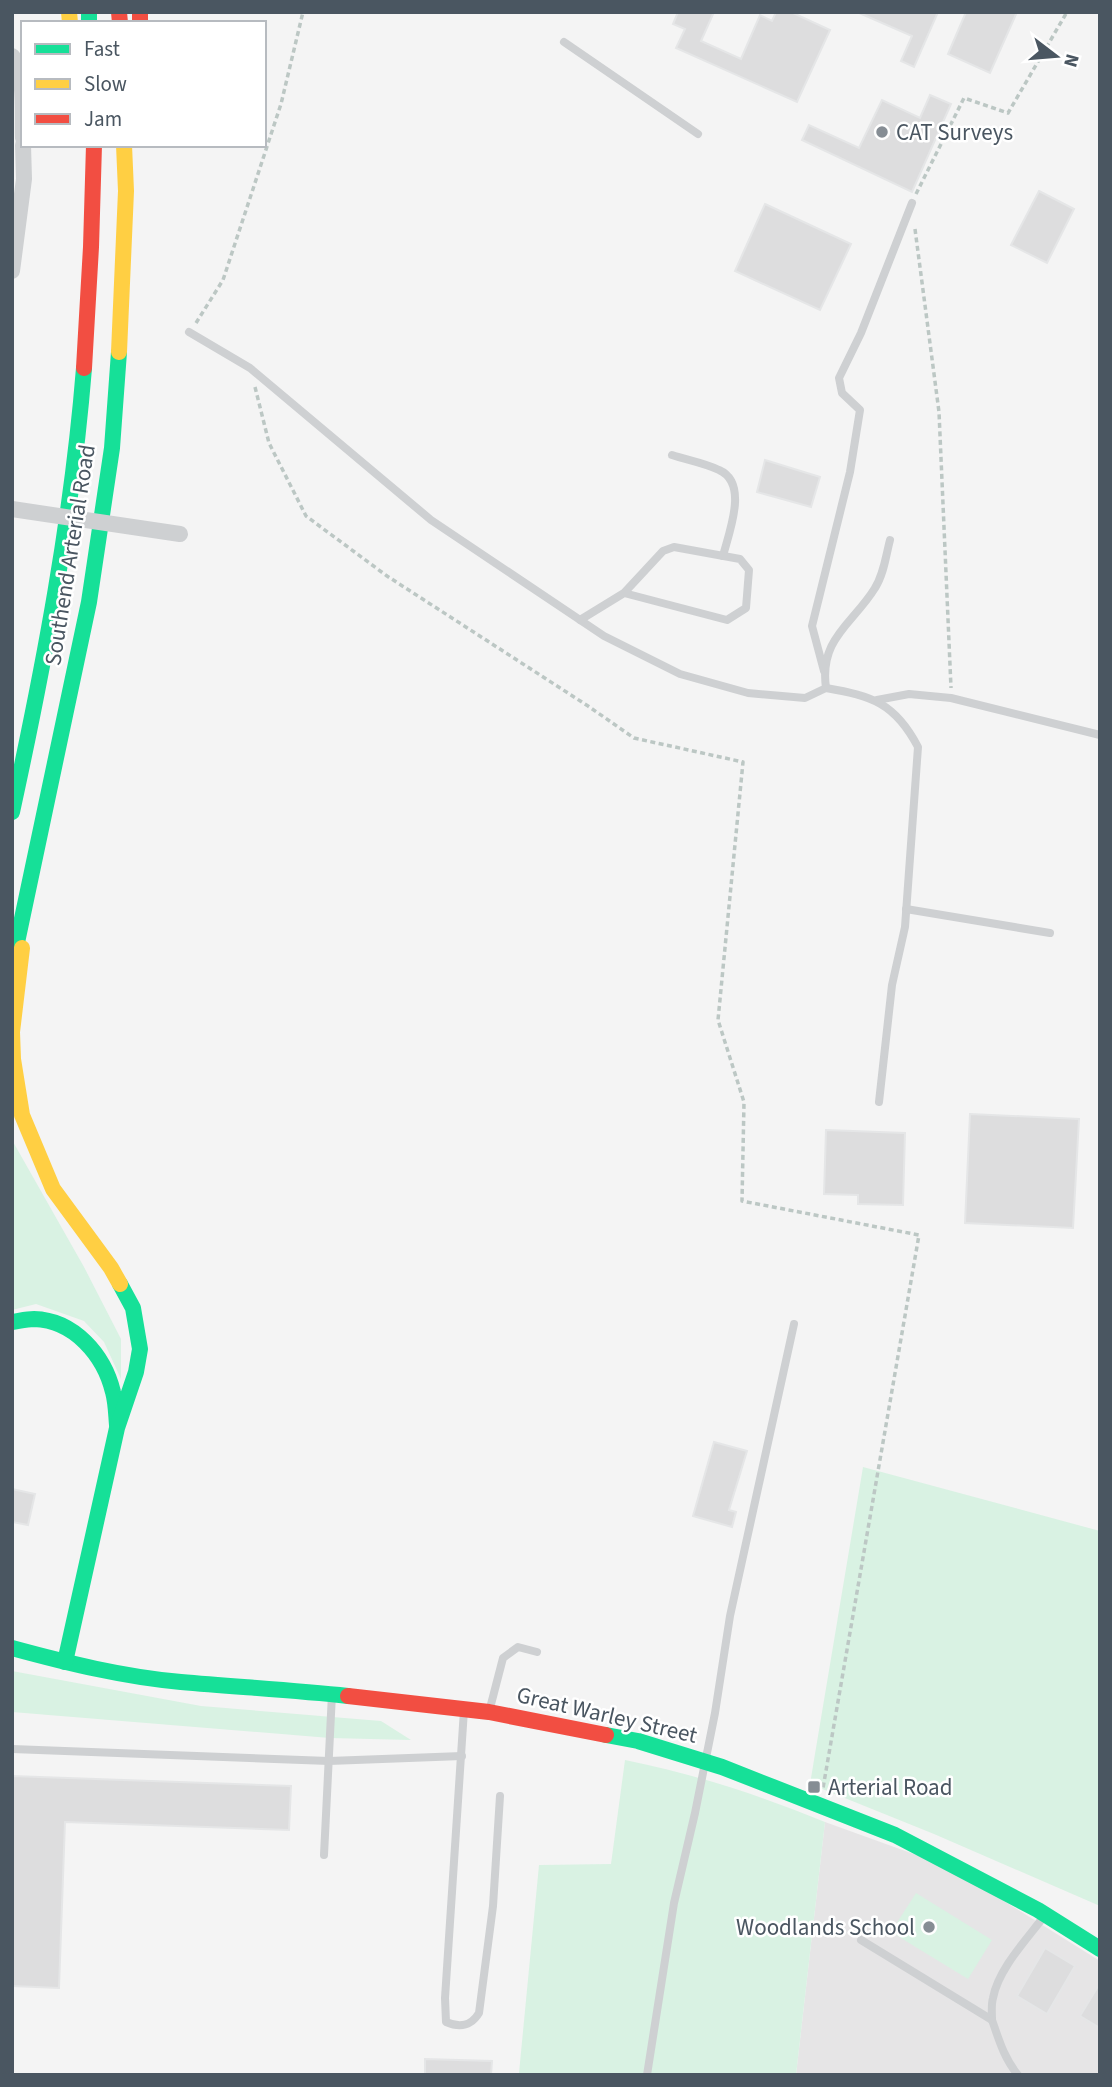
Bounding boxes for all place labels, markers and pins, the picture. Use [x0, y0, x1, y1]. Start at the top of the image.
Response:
place label: CAT Surveys [896, 116, 1013, 149]
marker: CAT Surveys [874, 124, 890, 140]
place label: Arterial Road [828, 1771, 952, 1804]
marker: Arterial Road [806, 1779, 822, 1795]
place label: Woodlands School [736, 1911, 915, 1944]
marker: Woodlands School [921, 1919, 937, 1935]

